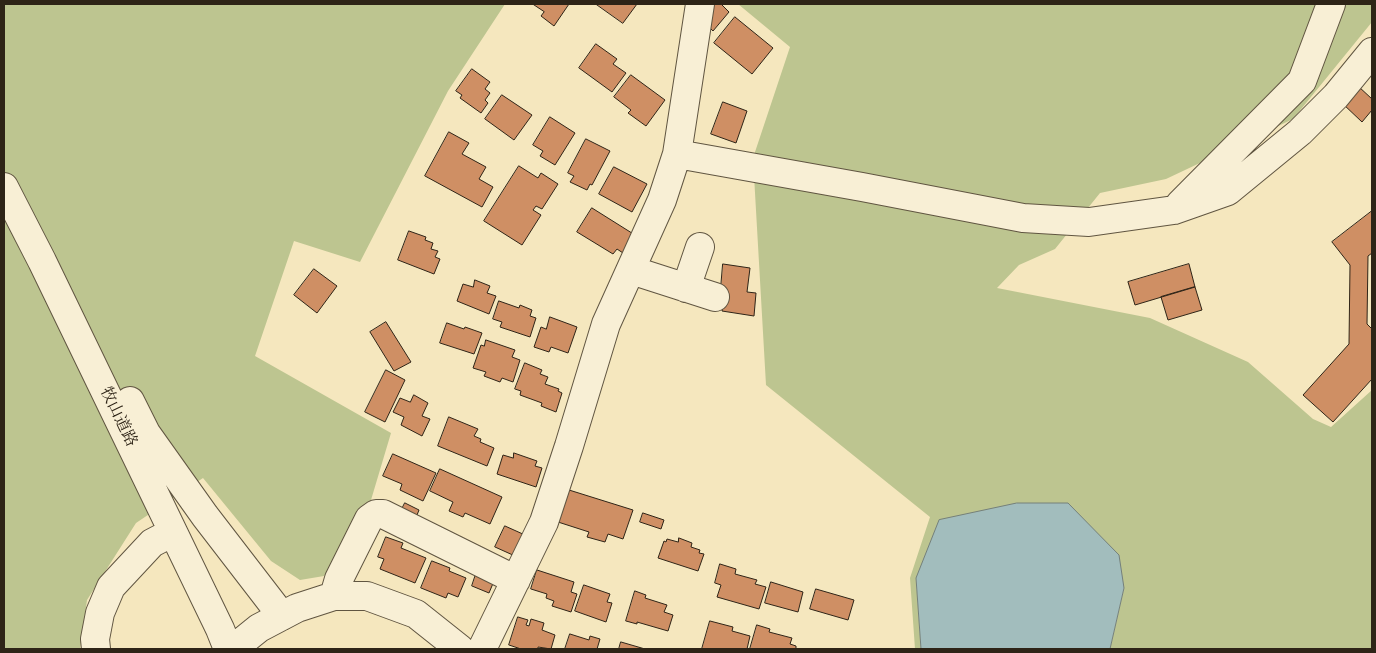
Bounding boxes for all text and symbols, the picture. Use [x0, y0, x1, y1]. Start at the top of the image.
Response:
street label: 牧山道路 [95, 384, 141, 450]

